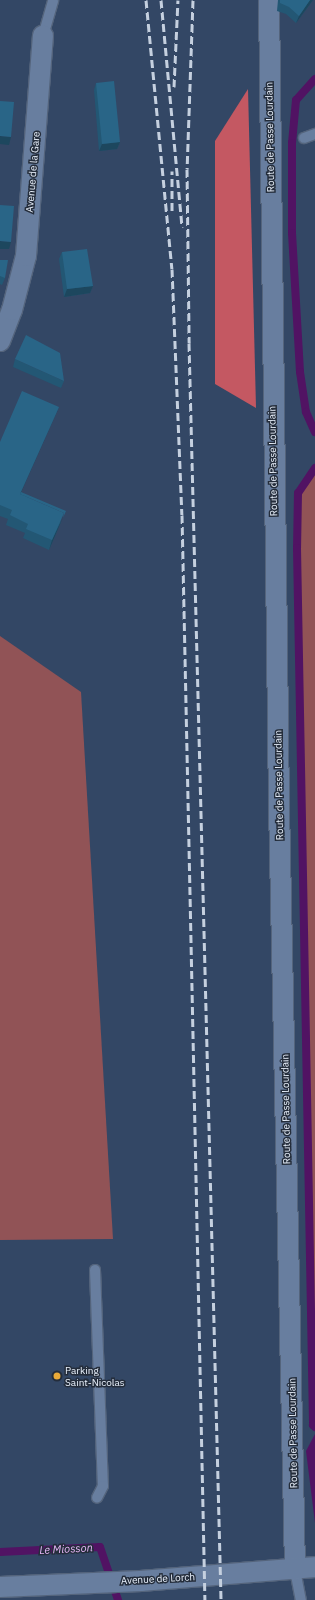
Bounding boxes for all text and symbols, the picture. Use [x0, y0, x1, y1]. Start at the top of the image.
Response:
street label: Route de Passe Lourdain [263, 82, 277, 192]
street label: Avenue de la Gare [23, 131, 43, 213]
street label: Route de Passe Lourdain [266, 406, 280, 516]
street label: Route de Passe Lourdain [272, 730, 286, 840]
street label: Route de Passe Lourdain [279, 1054, 293, 1164]
place label: Parking Saint-Nicolas [65, 1364, 125, 1388]
marker: Parking Saint-Nicolas [52, 1371, 62, 1381]
street label: Route de Passe Lourdain [286, 1378, 300, 1488]
water label: Le Miosson [39, 1541, 93, 1557]
street label: Avenue de Lorch [121, 1571, 195, 1587]

